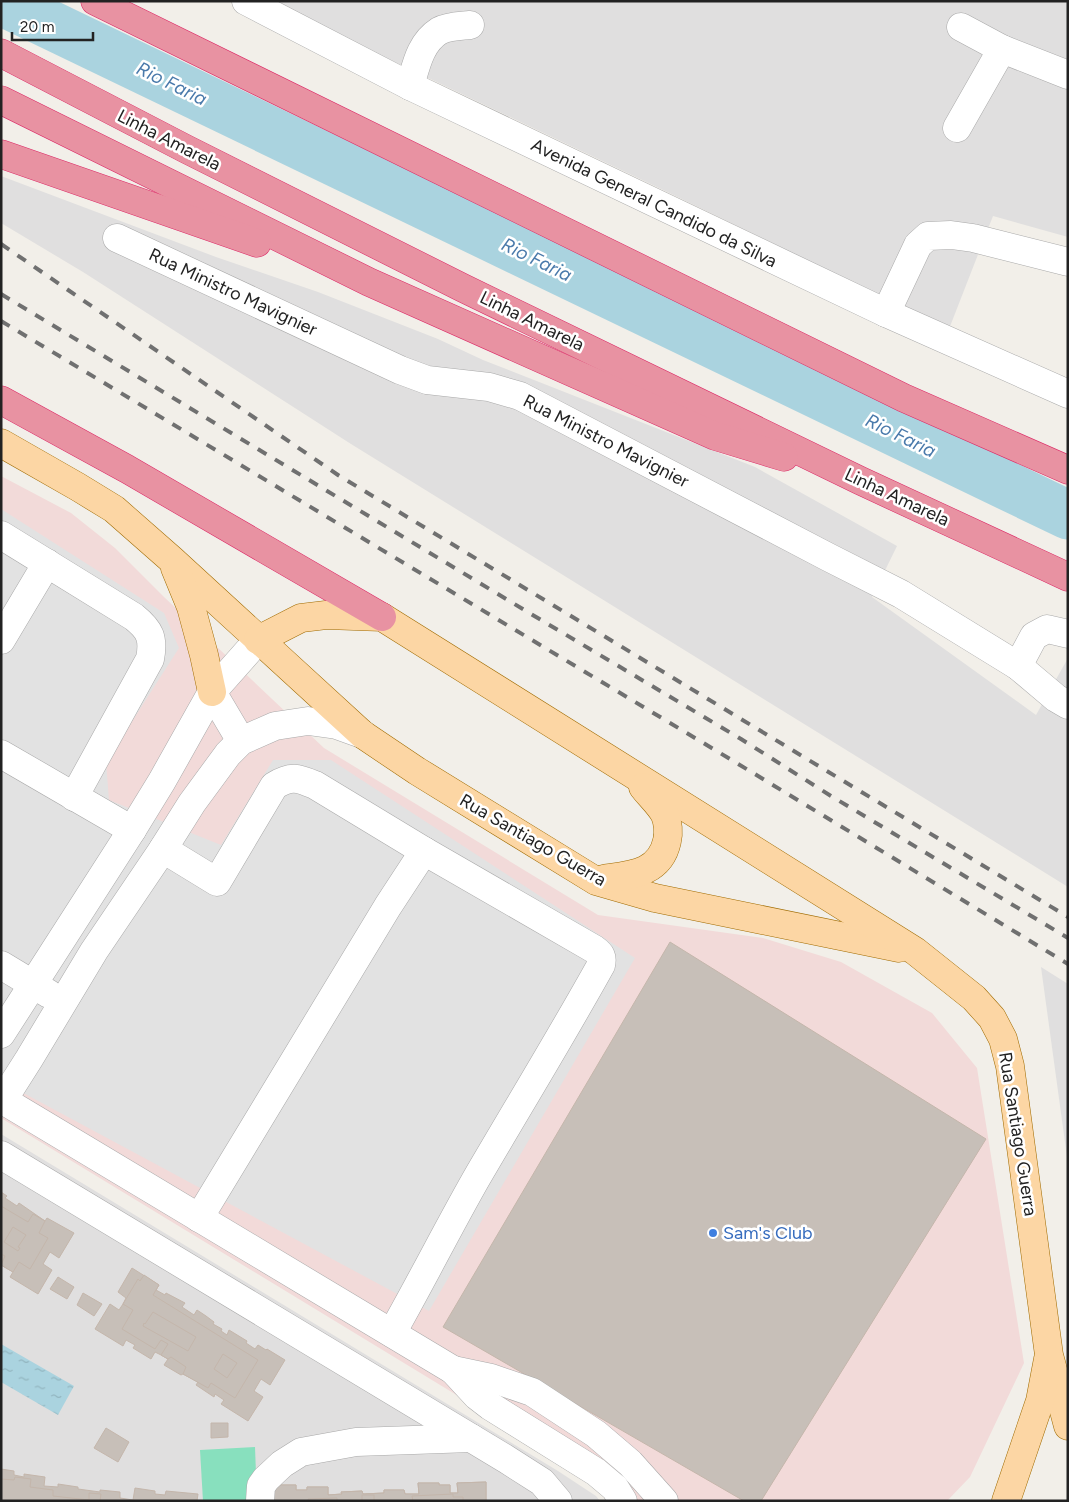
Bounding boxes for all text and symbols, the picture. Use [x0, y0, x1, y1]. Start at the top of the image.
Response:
scale bar [12, 10, 94, 42]
text: 20 m [20, 18, 54, 36]
water label: Rio Faria [133, 57, 211, 110]
street label: Linha Amarela [114, 105, 224, 175]
street label: Avenida General Candido da Silva [528, 134, 780, 272]
water label: Rio Faria [498, 233, 576, 286]
street label: Rua Ministro Mavignier [145, 243, 321, 341]
street label: Linha Amarela [476, 286, 588, 356]
street label: Rua Ministro Mavignier [519, 390, 693, 492]
water label: Rio Faria [862, 409, 940, 462]
street label: Linha Amarela [841, 463, 953, 531]
street label: Rua Santiago Guerra [456, 789, 610, 891]
street label: Rua Santiago Guerra [994, 1050, 1042, 1218]
place label: Sam's Club [723, 1222, 813, 1244]
marker: Sam's Club [707, 1227, 719, 1239]

